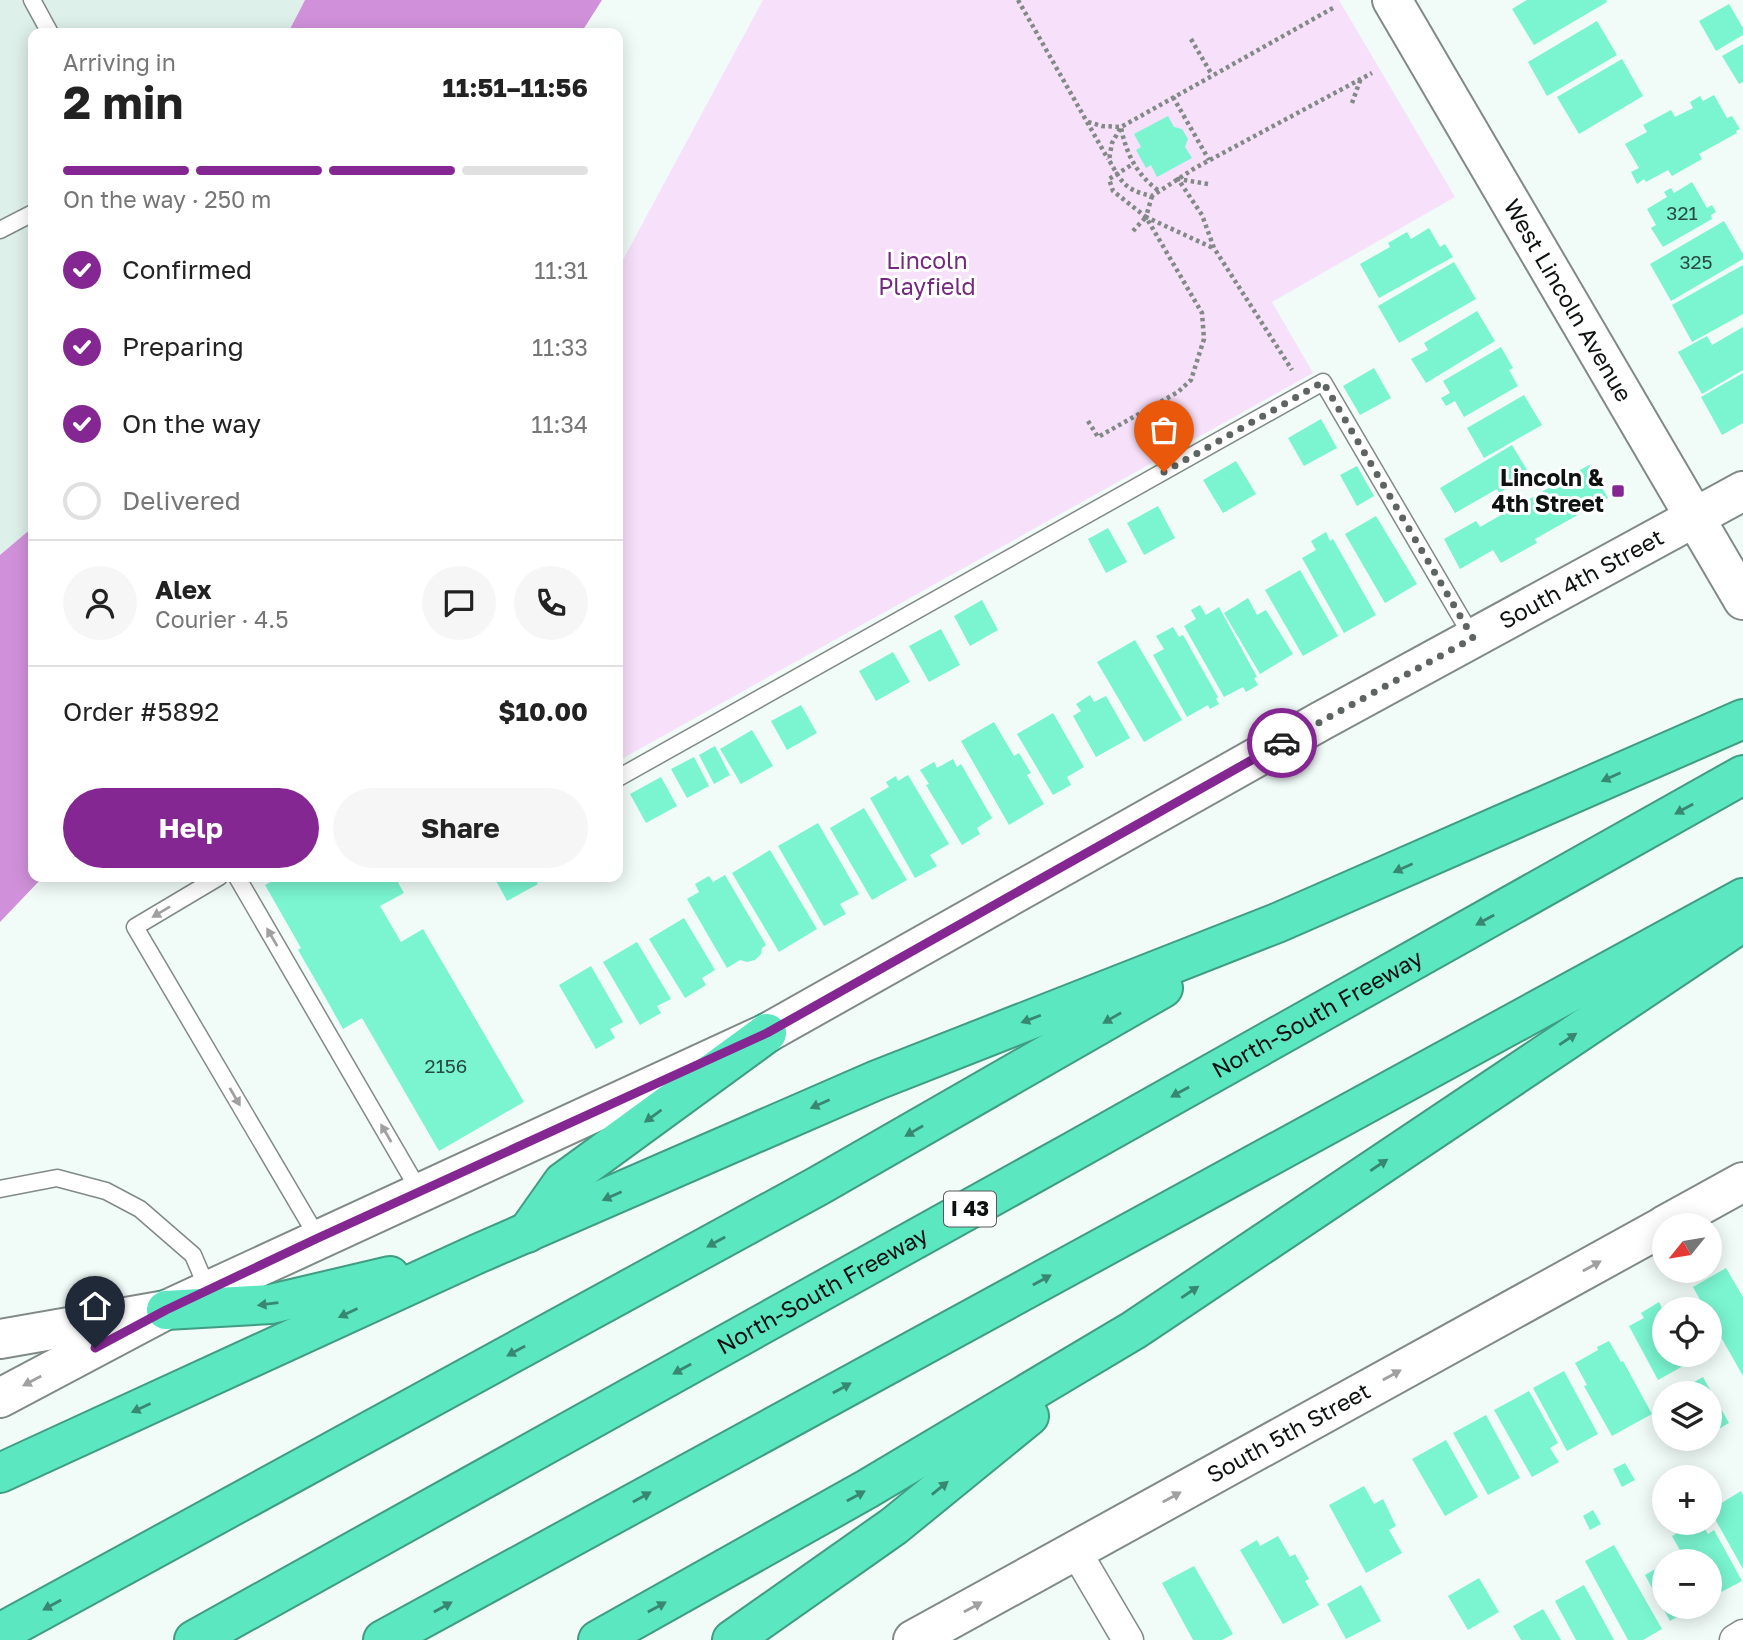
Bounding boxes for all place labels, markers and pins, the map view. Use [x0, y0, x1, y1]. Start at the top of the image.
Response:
pin [1134, 400, 1194, 472]
place label: Lincoln & 4th Street [1492, 463, 1605, 517]
marker: Lincoln & 4th Street [1610, 483, 1626, 499]
pin [65, 1276, 125, 1348]

